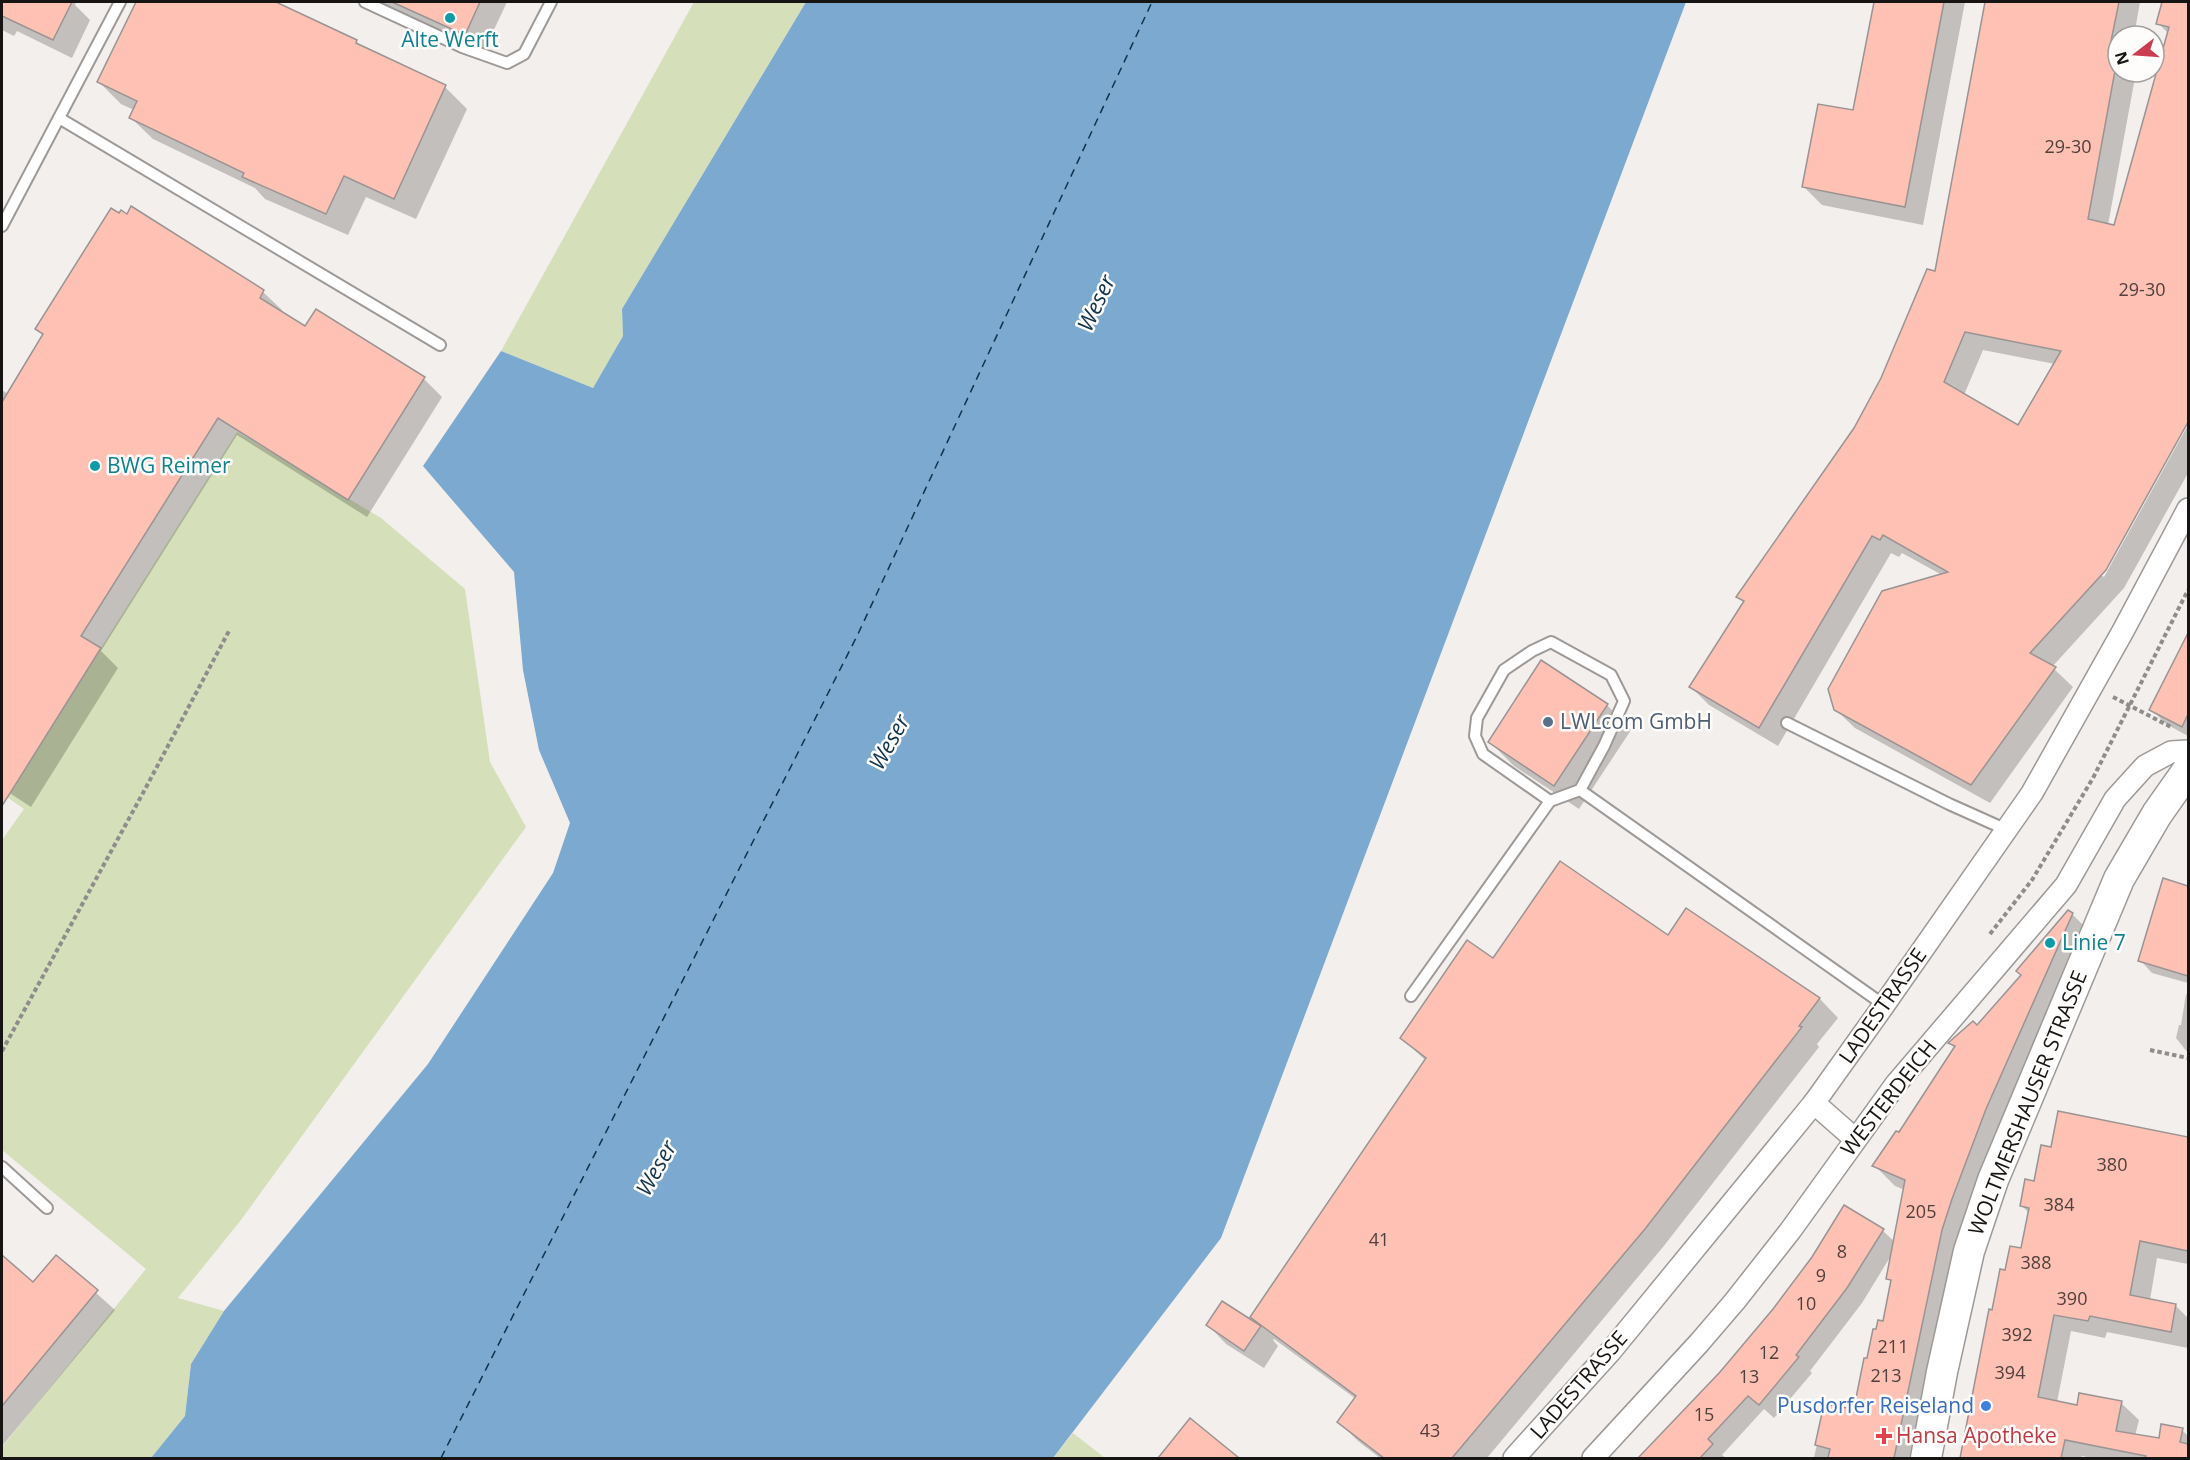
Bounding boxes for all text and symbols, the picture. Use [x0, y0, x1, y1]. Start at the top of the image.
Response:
marker: Alte Werft [443, 11, 457, 25]
north arrow [2106, 24, 2166, 84]
place label: Alte Werft [401, 25, 499, 53]
text: N [2109, 49, 2134, 68]
house number: 29-30 [2045, 134, 2091, 158]
water label: Weser [1069, 268, 1122, 336]
house number: 29-30 [2119, 277, 2165, 301]
place label: BWG Reimer [107, 451, 231, 479]
marker: BWG Reimer [88, 459, 102, 473]
water label: Weser [861, 707, 916, 775]
place label: LWLcom GmbH [1560, 707, 1712, 735]
marker: LWLcom GmbH [1541, 715, 1555, 729]
place label: Linie 7 [2062, 928, 2126, 956]
marker: Linie 7 [2043, 936, 2057, 950]
street label: LADESTRASSE [1832, 942, 1932, 1069]
street label: WOLTMERSHAUSER STRASSE [1961, 966, 2093, 1239]
street label: WESTERDEICH [1834, 1033, 1942, 1161]
water label: Weser [628, 1133, 683, 1201]
house number: 380 [2097, 1152, 2127, 1176]
house number: 384 [2044, 1192, 2074, 1216]
house number: 205 [1906, 1199, 1936, 1223]
house number: 41 [1369, 1227, 1389, 1251]
house number: 8 [1837, 1239, 1847, 1263]
house number: 388 [2021, 1250, 2051, 1274]
house number: 9 [1816, 1263, 1826, 1287]
house number: 390 [2057, 1286, 2087, 1310]
house number: 10 [1796, 1291, 1816, 1315]
house number: 392 [2002, 1322, 2032, 1346]
street label: LADESTRASSE [1523, 1324, 1633, 1445]
house number: 211 [1878, 1334, 1908, 1358]
house number: 12 [1759, 1340, 1779, 1364]
house number: 394 [1995, 1360, 2025, 1384]
house number: 213 [1871, 1363, 1901, 1387]
house number: 13 [1739, 1364, 1759, 1388]
place label: Pusdorfer Reiseland [1777, 1391, 1974, 1419]
marker: Pusdorfer Reiseland [1979, 1399, 1993, 1413]
house number: 15 [1694, 1402, 1714, 1426]
house number: 43 [1420, 1418, 1440, 1442]
place label: Hansa Apotheke [1896, 1421, 2057, 1449]
marker: Hansa Apotheke [1877, 1429, 1891, 1443]

